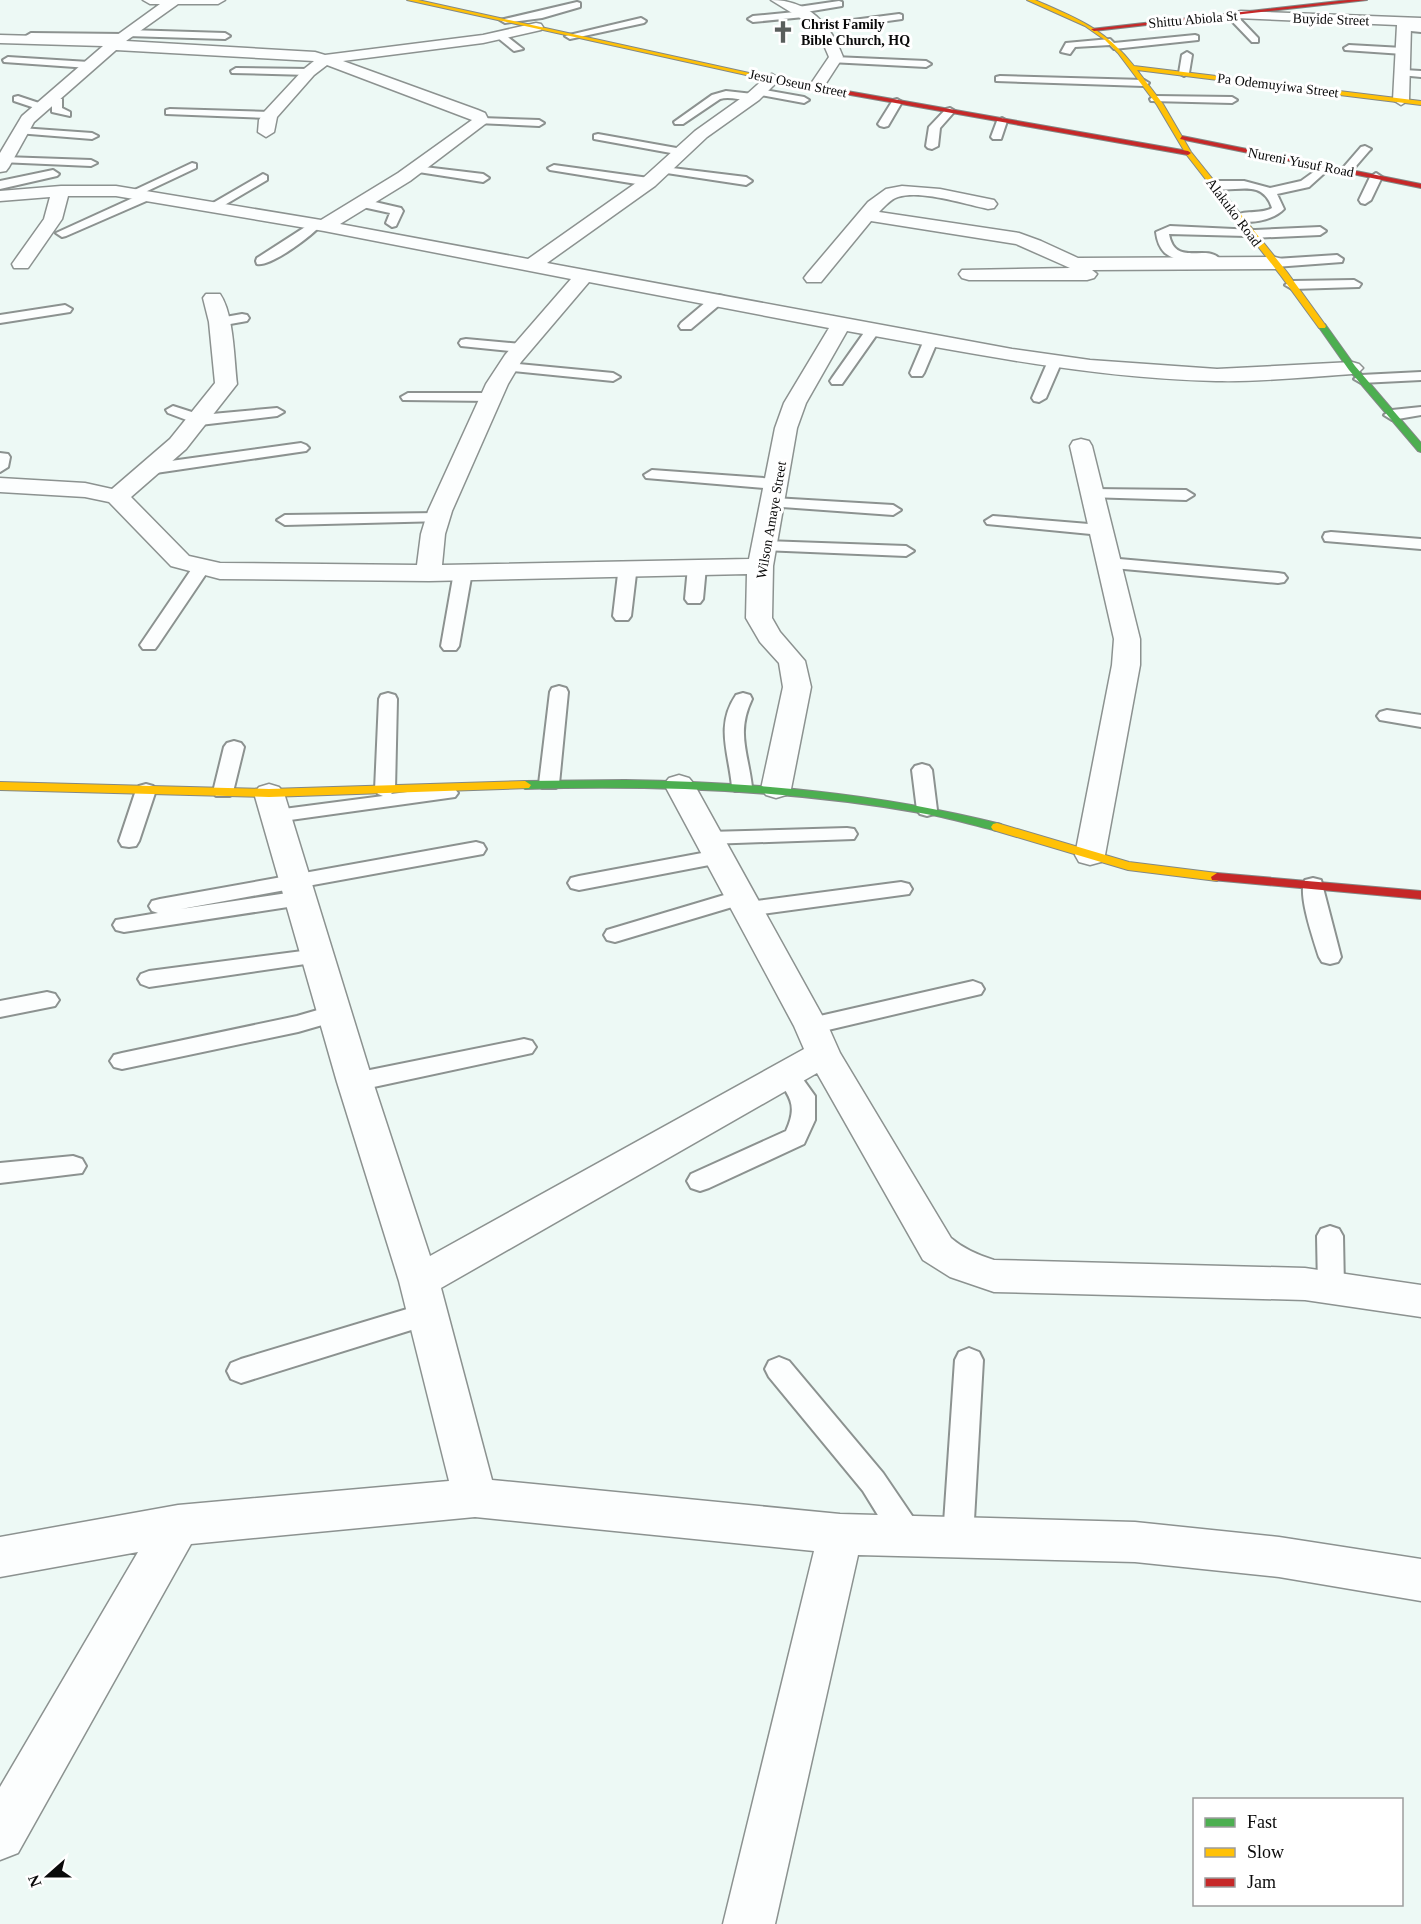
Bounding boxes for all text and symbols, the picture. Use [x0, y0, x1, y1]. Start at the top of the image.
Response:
street label: Shittu Abiola St [1148, 8, 1238, 31]
street label: Buyide Street [1292, 11, 1370, 28]
place label: Christ Family Bible Church, HQ [801, 17, 910, 48]
church icon: Christ Family Bible Church, HQ [770, 19, 796, 45]
street label: Jesu Oseun Street [748, 67, 848, 100]
street label: Pa Odemuyiwa Street [1216, 71, 1340, 100]
street label: Nureni Yusuf Road [1247, 145, 1355, 180]
street label: Alakuko Road [1203, 175, 1264, 249]
street label: Wilson Amaye Street [754, 460, 789, 580]
legend [1193, 1798, 1403, 1906]
text: Fast [1247, 1812, 1277, 1832]
text: Slow [1247, 1842, 1284, 1862]
north arrow [18, 1846, 78, 1906]
text: N [24, 1872, 44, 1890]
text: Jam [1247, 1872, 1276, 1892]

